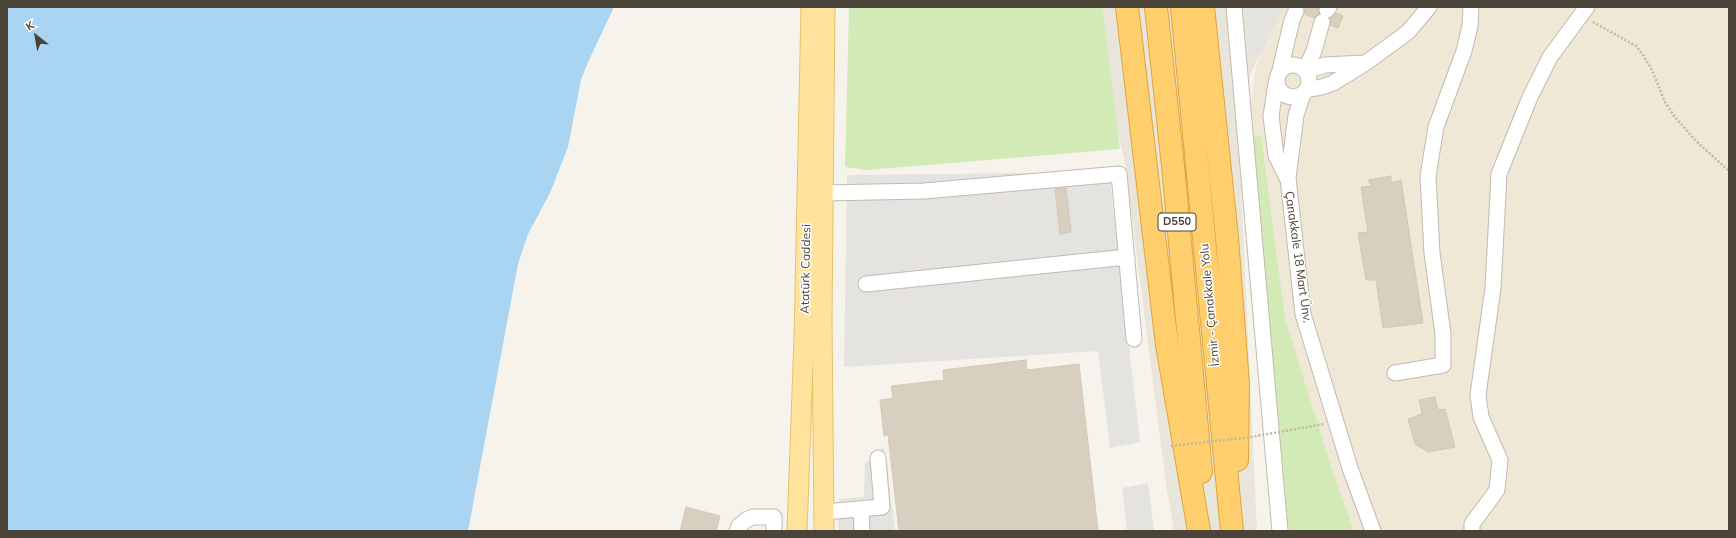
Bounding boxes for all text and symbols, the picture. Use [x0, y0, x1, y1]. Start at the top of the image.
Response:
north arrow [16, 16, 56, 56]
text: K [23, 18, 37, 34]
street label: Çanakkale 18 Mart Ünv. [1282, 190, 1314, 324]
road number: D550 [1158, 213, 1196, 231]
street label: Atatürk Caddesi [798, 224, 814, 314]
street label: İzmir - Çanakkale Yolu [1197, 243, 1223, 367]

